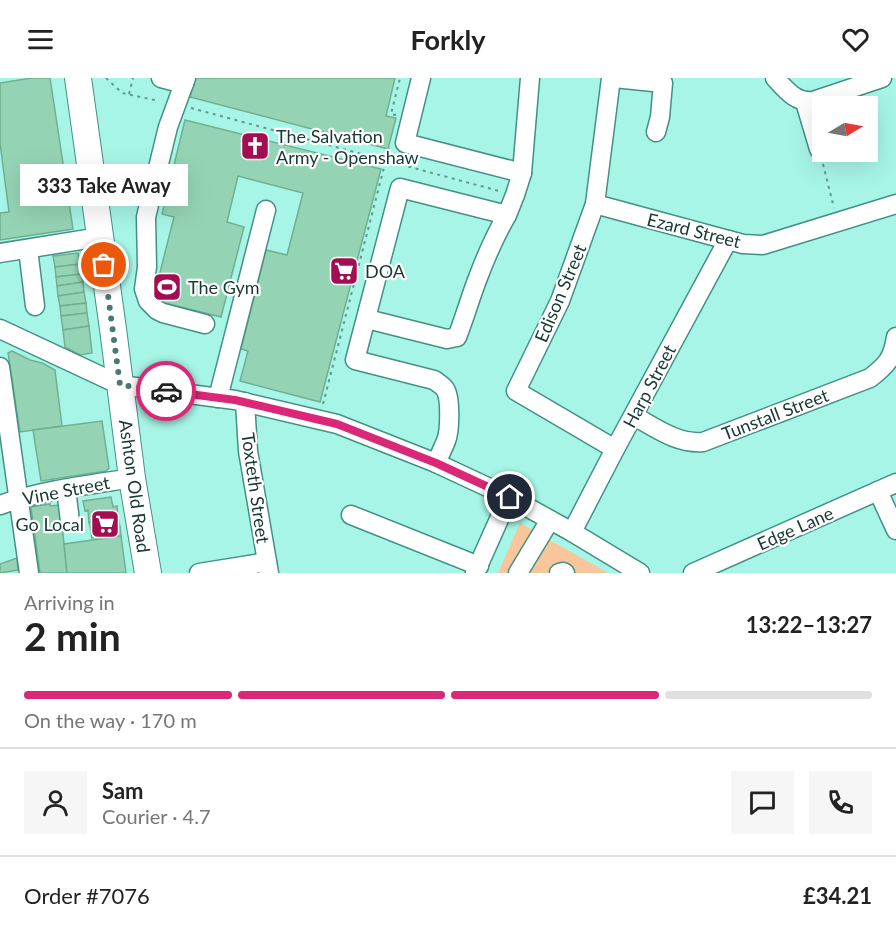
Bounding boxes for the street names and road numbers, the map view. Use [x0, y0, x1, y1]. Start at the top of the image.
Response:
street label: Ezard Street [645, 208, 744, 252]
street label: Edison Street [529, 240, 591, 345]
street label: Harp Street [618, 340, 680, 431]
street label: Tunstall Street [719, 383, 832, 444]
street label: Ashton Old Road [115, 418, 155, 554]
street label: Toxteth Street [237, 431, 275, 545]
street label: Vine Street [21, 471, 112, 509]
street label: Edge Lane [753, 501, 837, 555]

